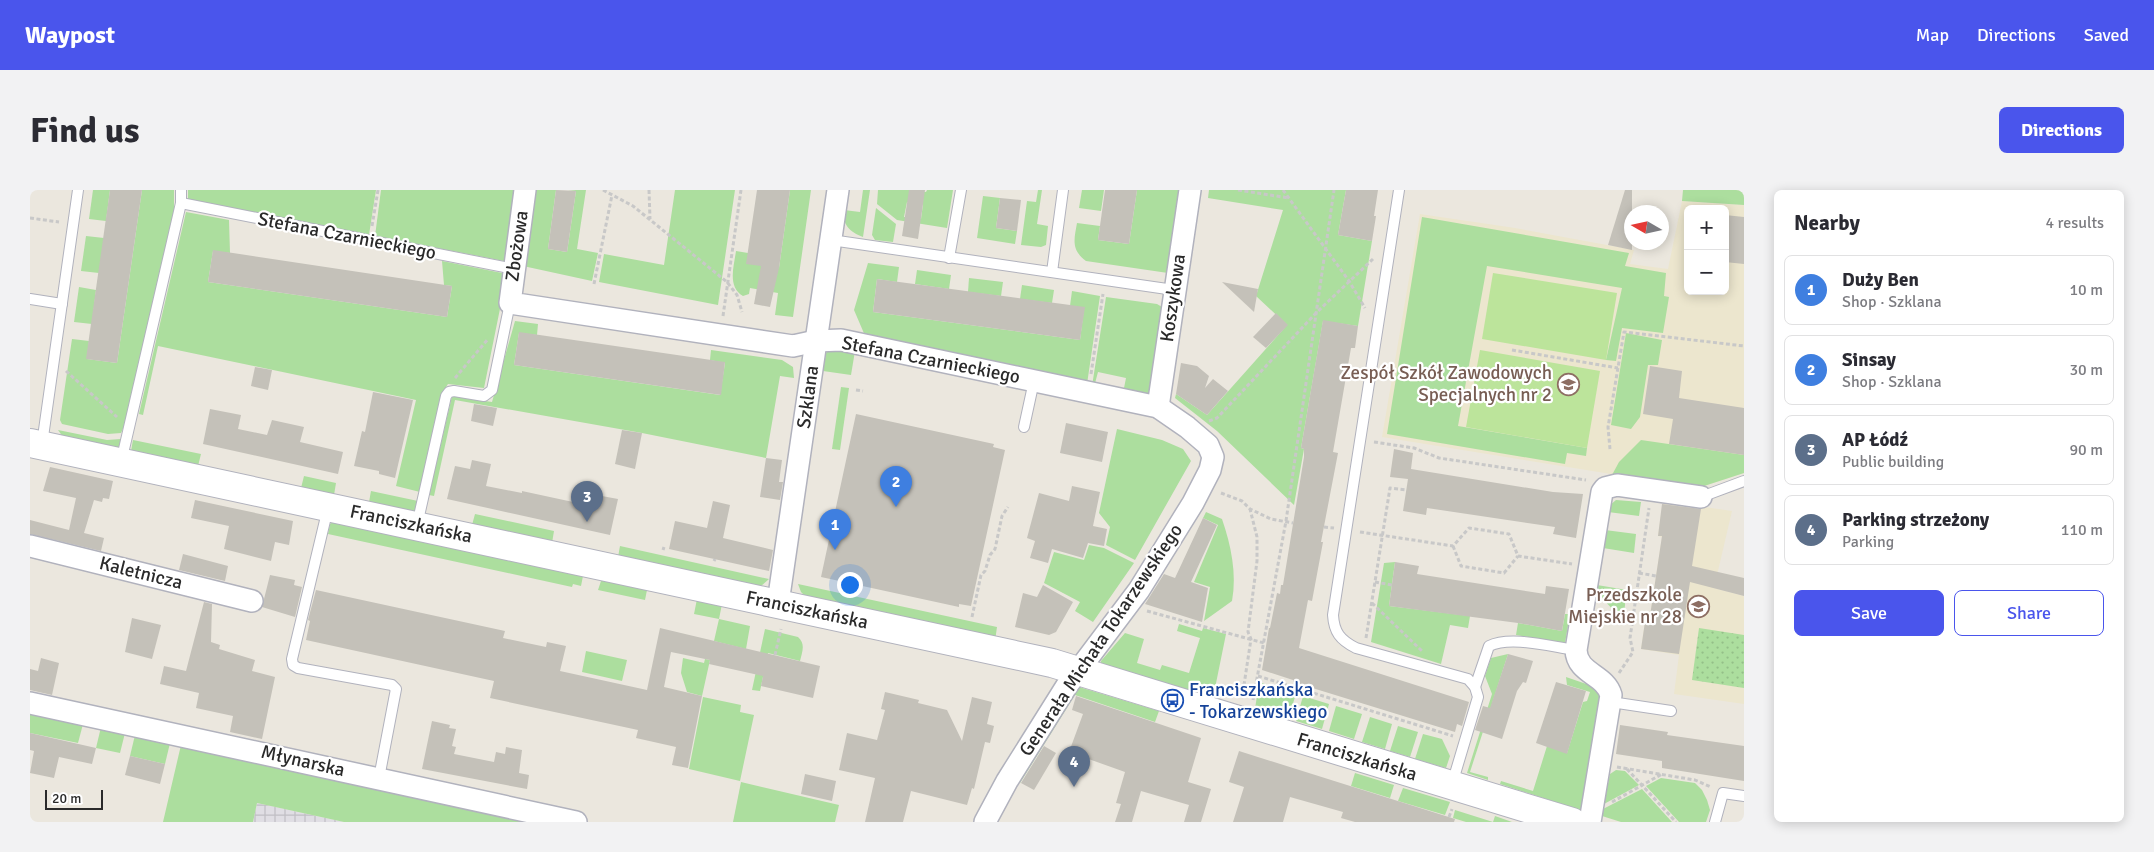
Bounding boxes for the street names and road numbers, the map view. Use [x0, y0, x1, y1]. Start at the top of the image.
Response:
street label: Stefana Czarnieckiego [256, 207, 438, 265]
street label: Zbożowa [500, 209, 534, 283]
street label: Koszykowa [1155, 252, 1191, 344]
street label: Stefana Czarnieckiego [840, 331, 1022, 389]
street label: Szklana [792, 364, 824, 430]
street label: Franciszkańska [348, 499, 474, 549]
street label: Generała Michała Tokarzewskiego [1014, 519, 1188, 761]
street label: Kaletnicza [97, 551, 185, 595]
street label: Franciszkańska [744, 585, 870, 635]
street label: Franciszkańska [1294, 727, 1420, 787]
street label: Młynarska [259, 740, 347, 782]

